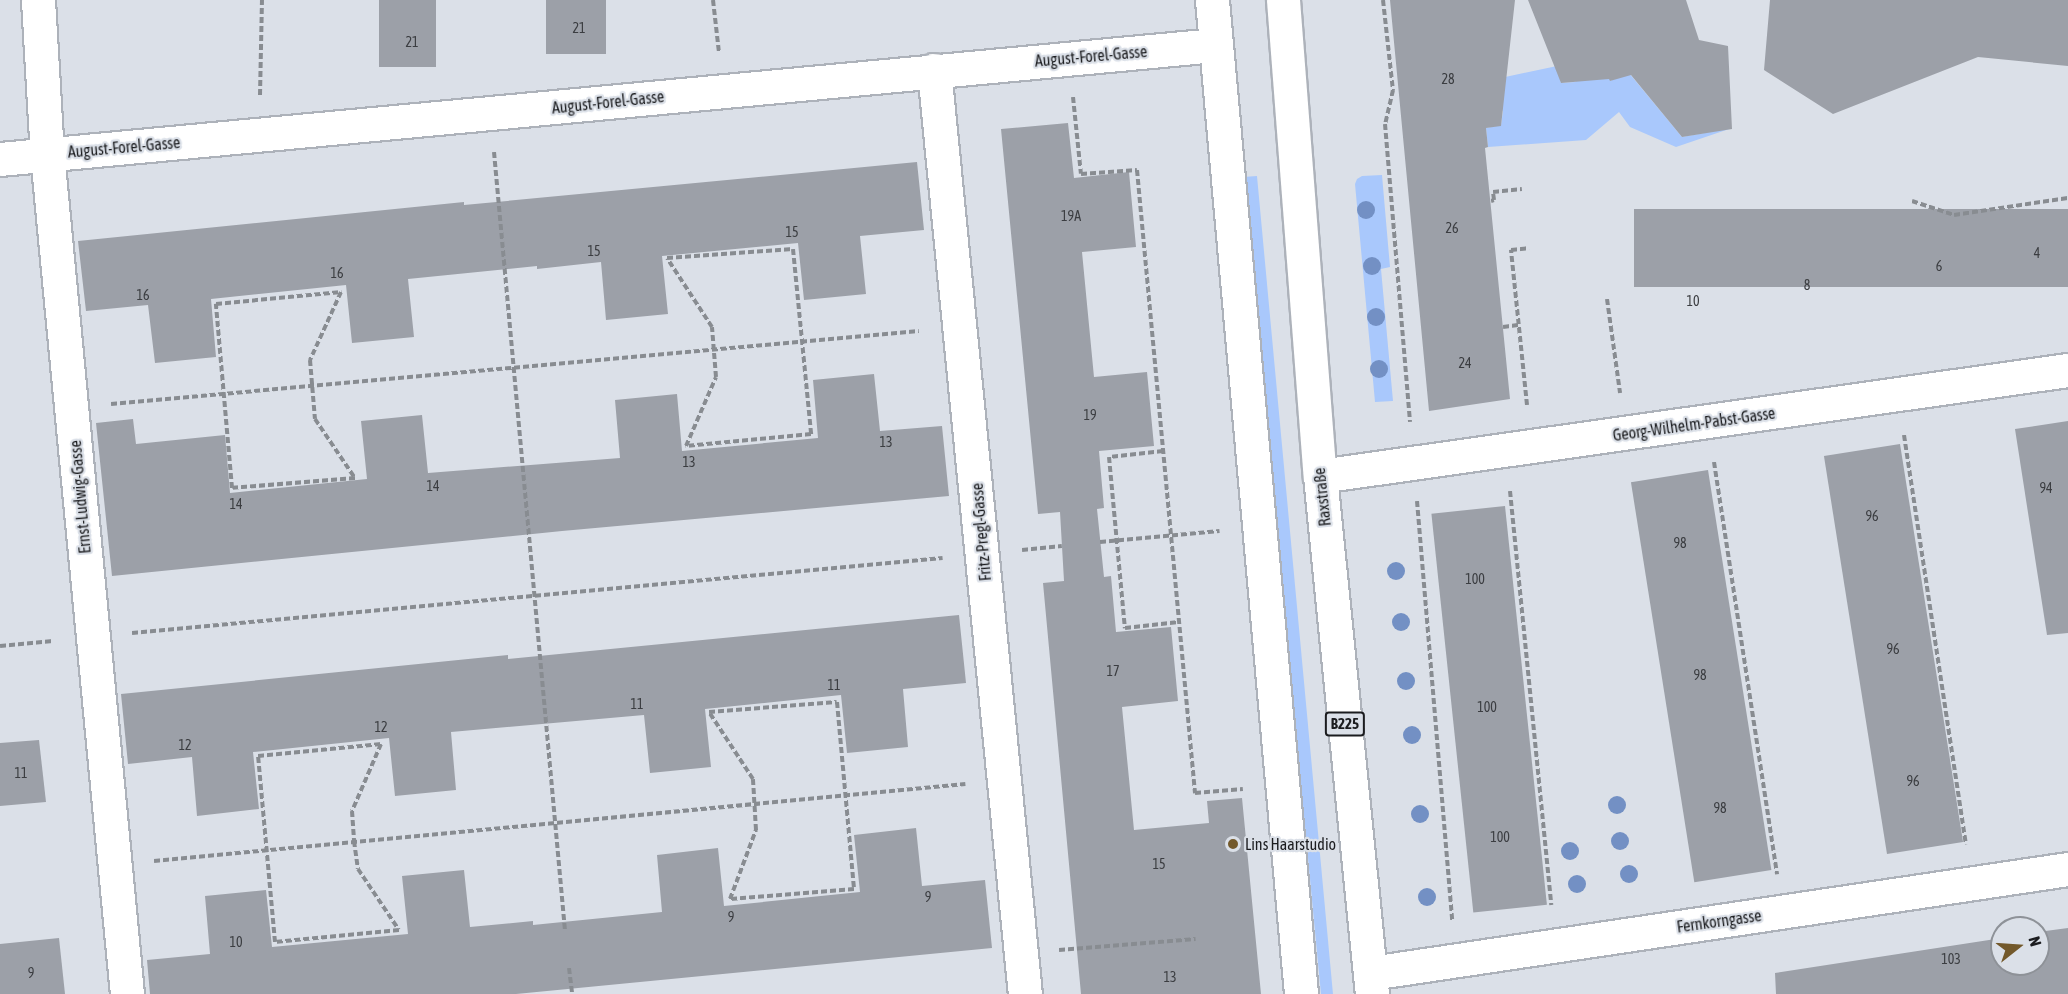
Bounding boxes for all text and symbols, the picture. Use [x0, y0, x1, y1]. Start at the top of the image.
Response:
house number: 21 [572, 20, 586, 36]
house number: 21 [405, 34, 419, 50]
street label: August-Forel-Gasse [1034, 42, 1148, 70]
house number: 28 [1441, 71, 1455, 87]
street label: August-Forel-Gasse [551, 87, 665, 117]
street label: August-Forel-Gasse [67, 133, 181, 161]
house number: 19A [1061, 208, 1081, 224]
house number: 26 [1445, 220, 1459, 236]
house number: 15 [785, 224, 799, 240]
house number: 15 [587, 243, 601, 259]
house number: 4 [2034, 245, 2040, 261]
house number: 6 [1936, 258, 1942, 274]
house number: 16 [330, 265, 344, 281]
house number: 8 [1804, 277, 1810, 293]
house number: 16 [136, 287, 150, 303]
house number: 10 [1686, 293, 1700, 309]
house number: 24 [1458, 355, 1472, 371]
street label: Georg-Wilhelm-Pabst-Gasse [1612, 403, 1776, 445]
house number: 19 [1083, 407, 1097, 423]
house number: 13 [879, 434, 893, 450]
street label: Ernst-Ludwig-Gasse [65, 440, 95, 554]
house number: 13 [682, 454, 696, 470]
street label: Raxstraße [1309, 467, 1335, 527]
house number: 14 [426, 478, 440, 494]
house number: 94 [2039, 480, 2053, 496]
street label: Fritz-Pregl-Gasse [967, 482, 995, 582]
house number: 14 [229, 496, 243, 512]
house number: 96 [1865, 508, 1879, 524]
house number: 98 [1673, 535, 1687, 551]
house number: 100 [1465, 571, 1485, 587]
house number: 96 [1886, 641, 1900, 657]
house number: 17 [1106, 663, 1120, 679]
house number: 98 [1693, 667, 1707, 683]
house number: 11 [827, 677, 841, 693]
house number: 11 [630, 696, 644, 712]
house number: 100 [1477, 699, 1497, 715]
road number: B225 [1324, 712, 1366, 736]
house number: 12 [374, 719, 388, 735]
house number: 12 [178, 737, 192, 753]
house number: 11 [14, 765, 28, 781]
house number: 96 [1906, 773, 1920, 789]
house number: 98 [1713, 800, 1727, 816]
house number: 100 [1490, 829, 1510, 845]
place label: Lins Haarstudio [1245, 834, 1336, 854]
marker: Lins Haarstudio [1226, 837, 1240, 851]
house number: 15 [1152, 856, 1166, 872]
house number: 9 [925, 889, 931, 905]
street label: Fernkorngasse [1676, 906, 1762, 936]
house number: 9 [728, 909, 734, 925]
north arrow [1990, 916, 2050, 976]
house number: 10 [229, 934, 243, 950]
text: N [2025, 934, 2045, 948]
house number: 103 [1941, 951, 1961, 967]
house number: 9 [28, 965, 34, 981]
house number: 13 [1163, 969, 1177, 985]

